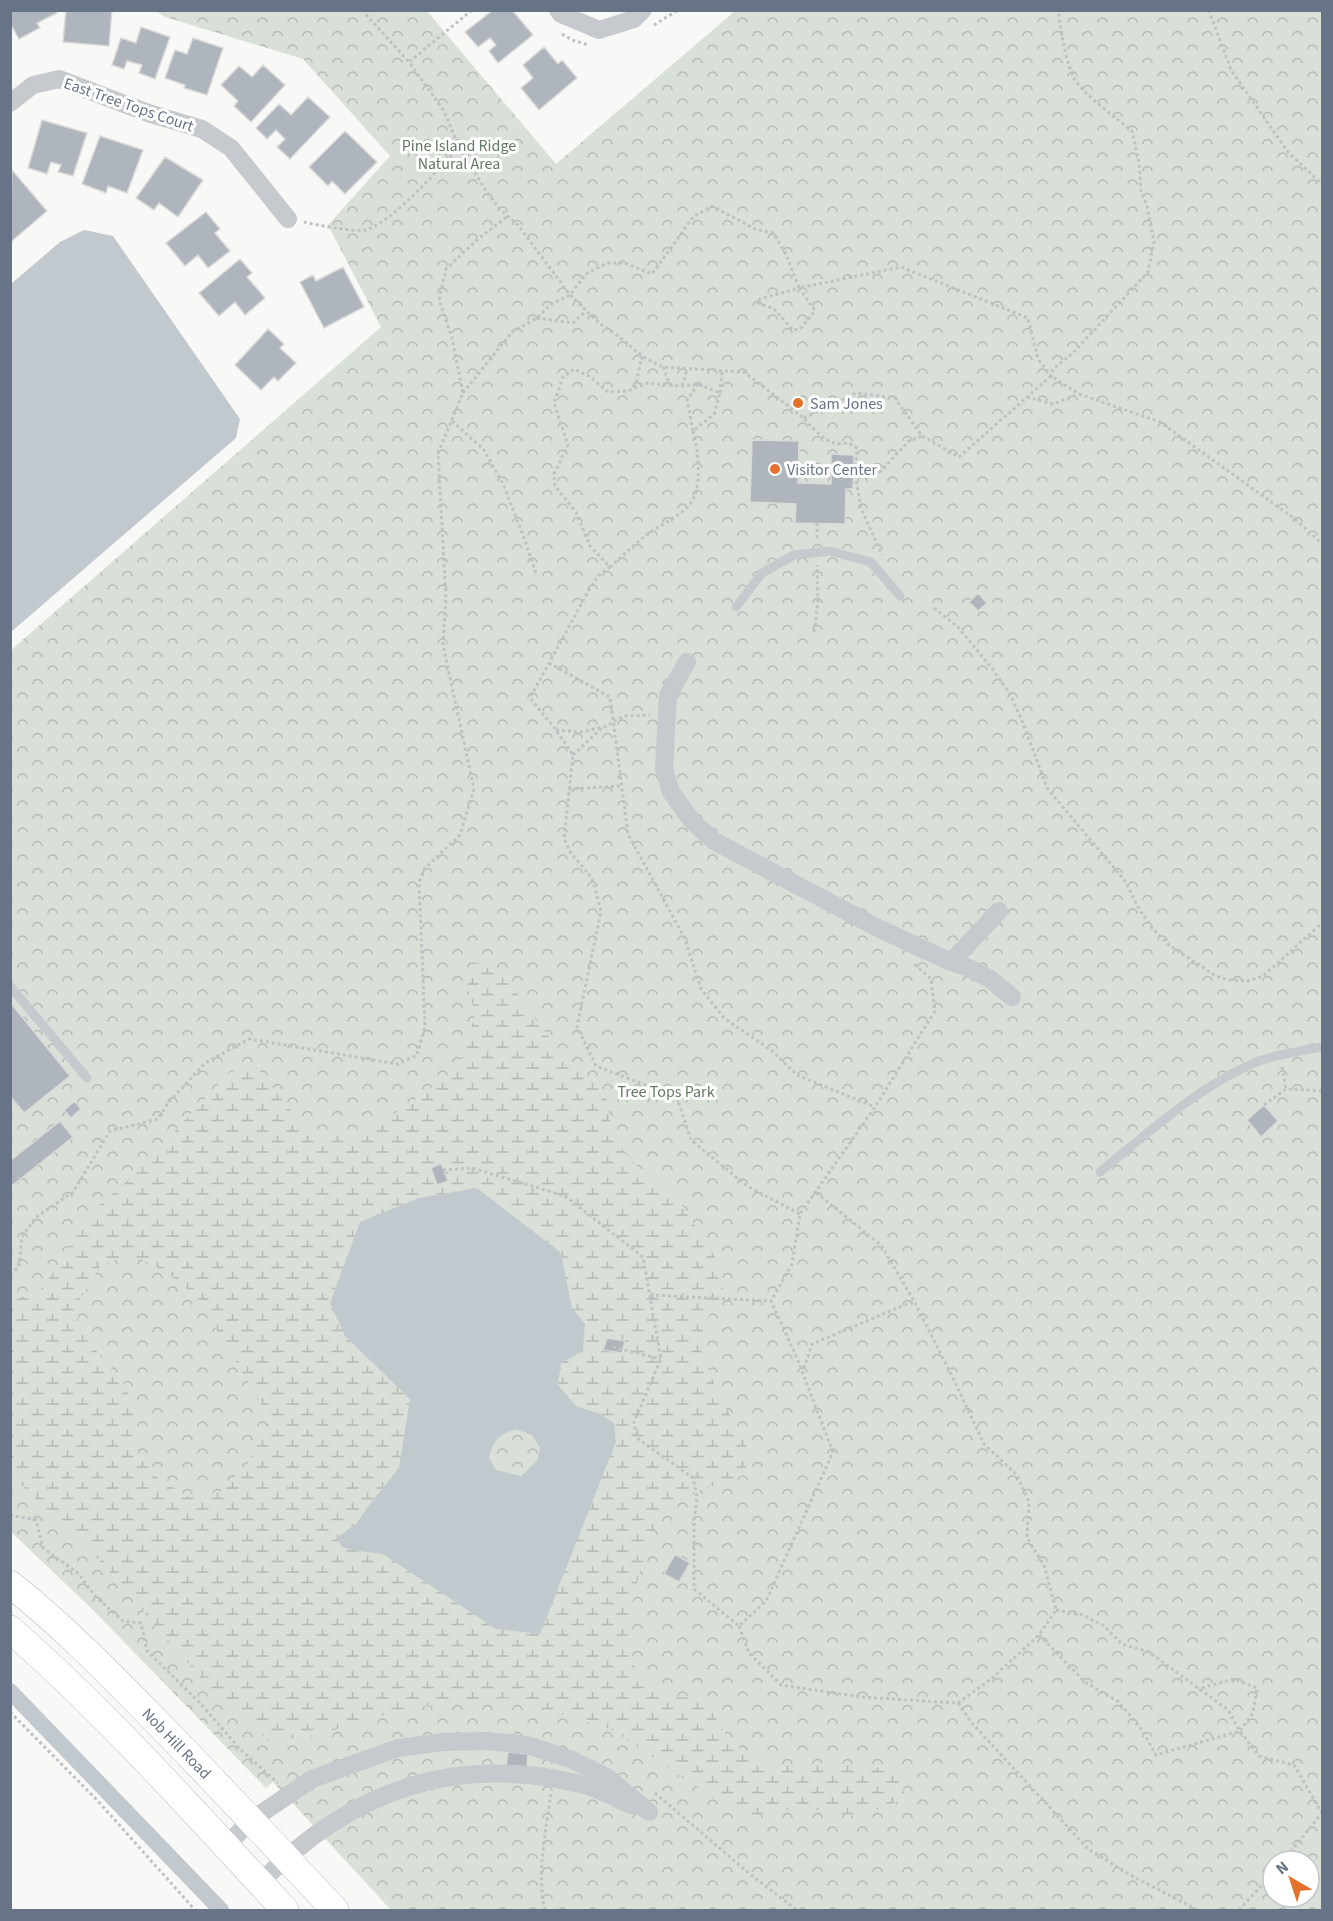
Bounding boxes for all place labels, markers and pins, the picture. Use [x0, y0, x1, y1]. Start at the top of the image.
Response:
place label: Sam Jones [810, 393, 883, 415]
marker: Sam Jones [791, 396, 805, 410]
place label: Visitor Center [787, 459, 877, 481]
marker: Visitor Center [768, 462, 782, 476]

